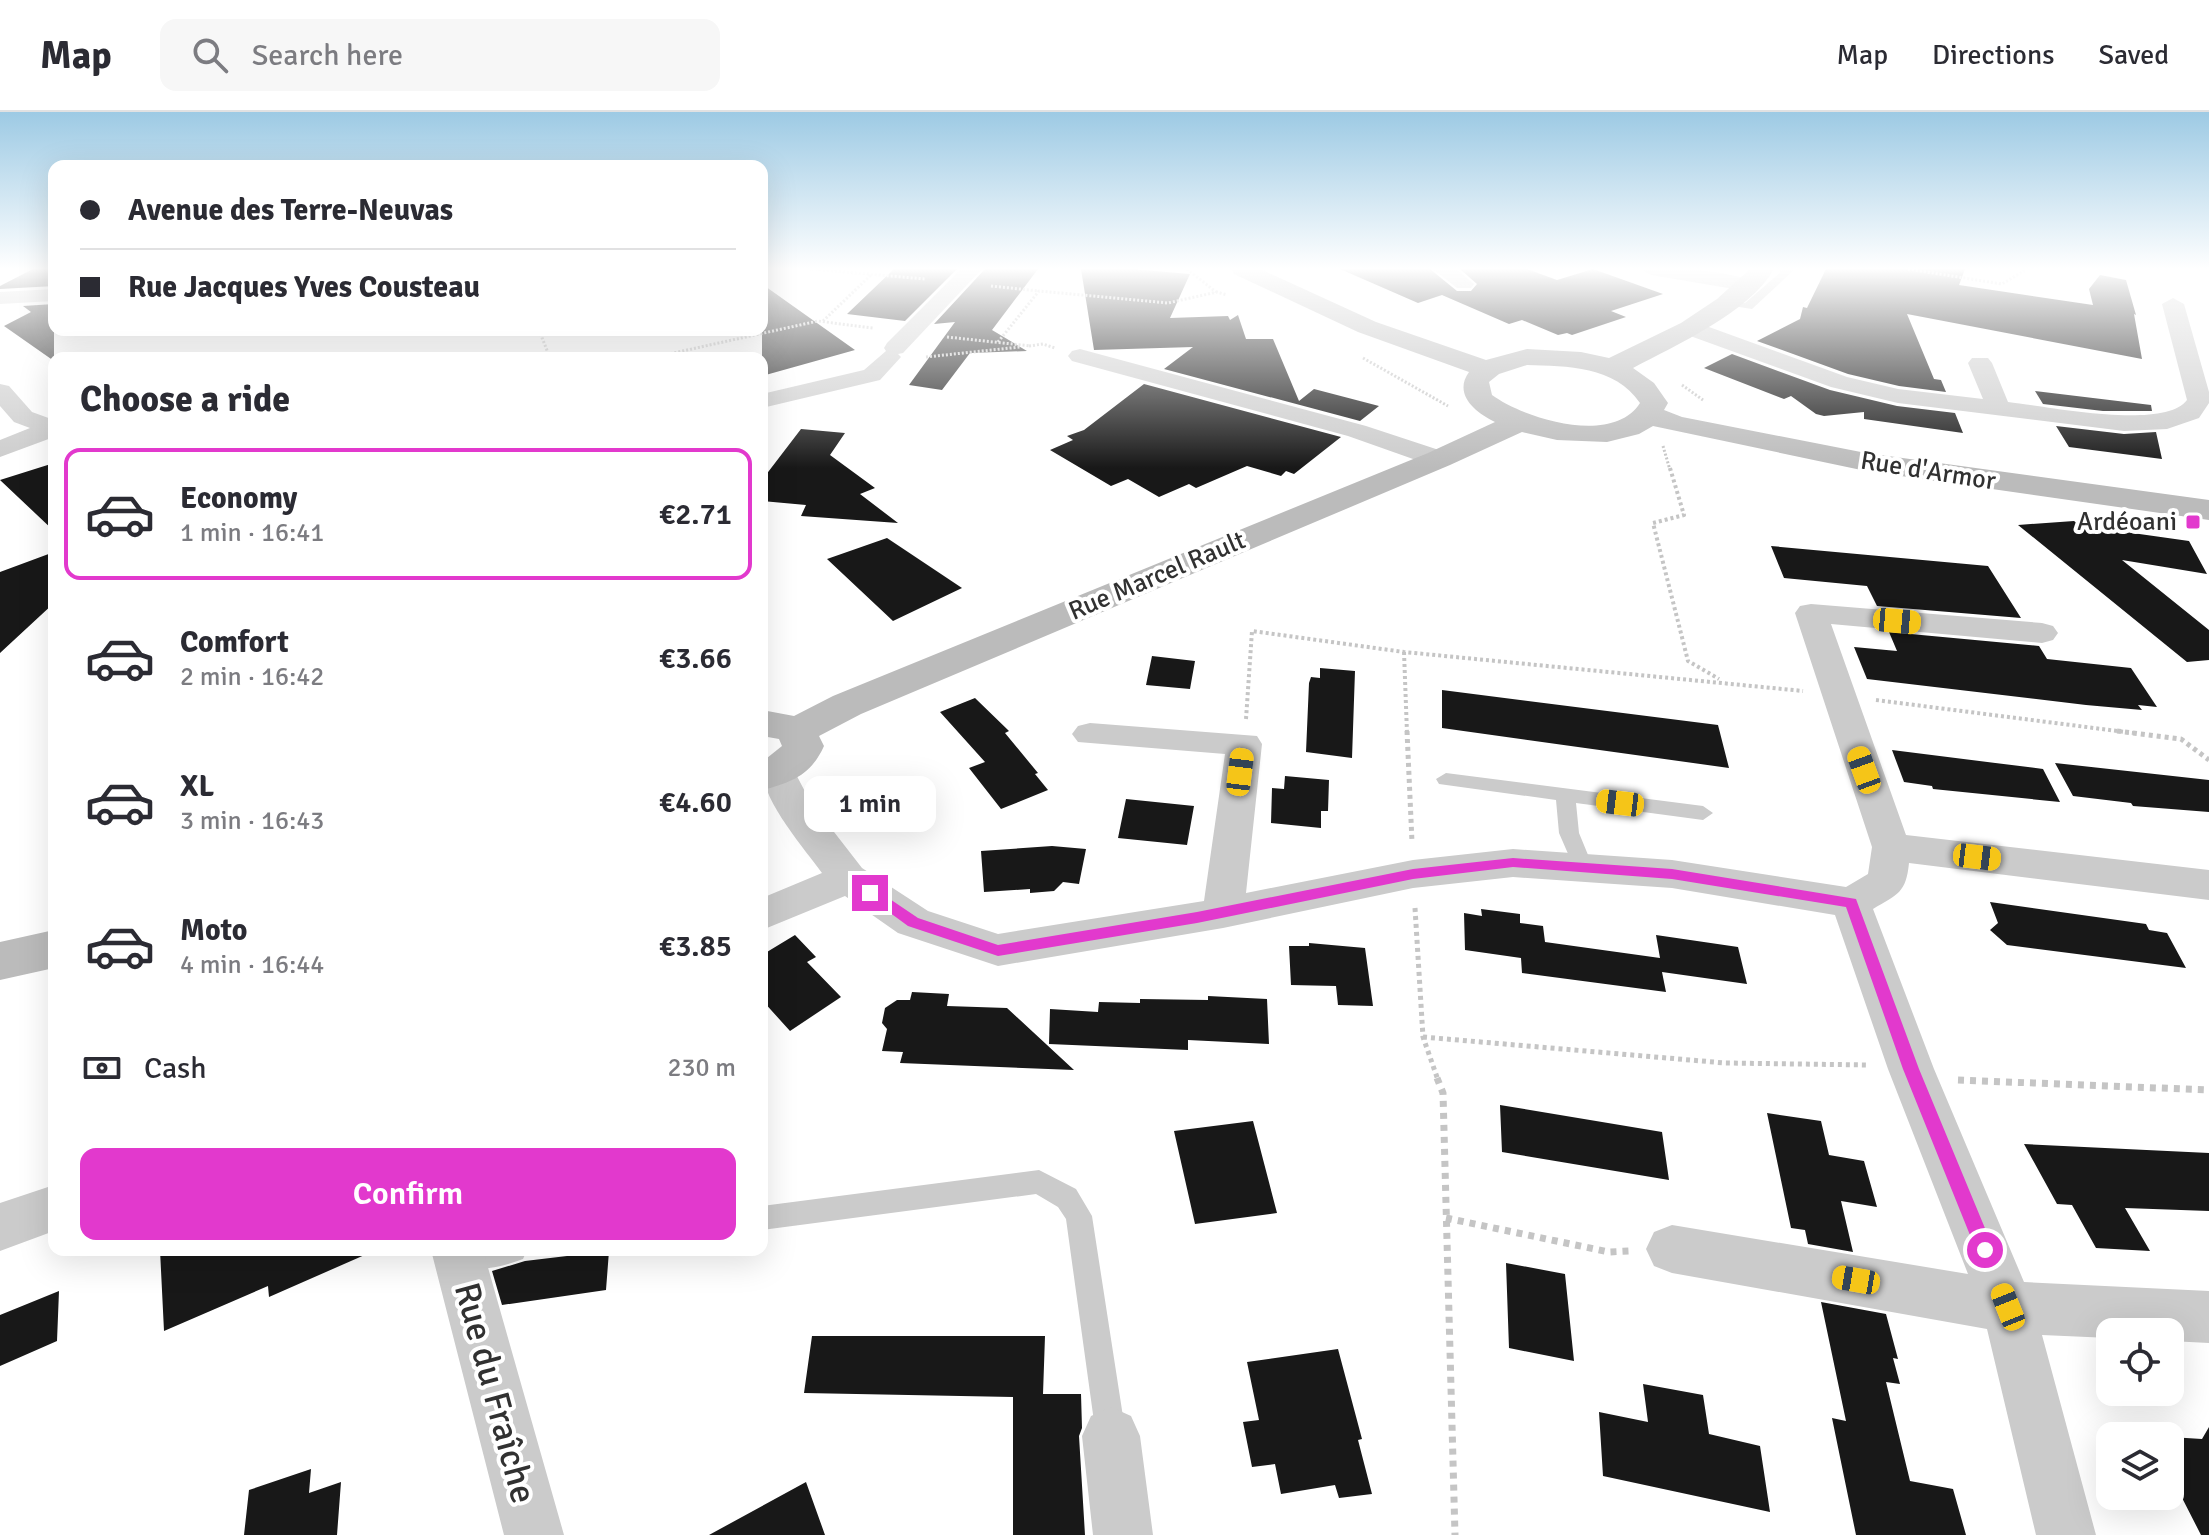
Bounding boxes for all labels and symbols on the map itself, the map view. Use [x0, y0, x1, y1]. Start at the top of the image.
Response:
street label: Rue d'Armor [1858, 445, 1998, 498]
place label: Ardéoani [2077, 506, 2177, 538]
marker: Ardéoani [2184, 513, 2202, 531]
street label: Rue Marcel Rault [1064, 524, 1250, 628]
car [1872, 607, 1922, 635]
car [1845, 743, 1883, 797]
car [1225, 747, 1255, 797]
callout: 1 min [804, 777, 936, 833]
car [1595, 788, 1645, 818]
car [1952, 842, 2002, 872]
route end [852, 875, 888, 911]
route start [1967, 1232, 2003, 1268]
car [1830, 1264, 1882, 1296]
street label: Rue du Fraîche [444, 1278, 546, 1508]
car [1988, 1280, 2028, 1334]

